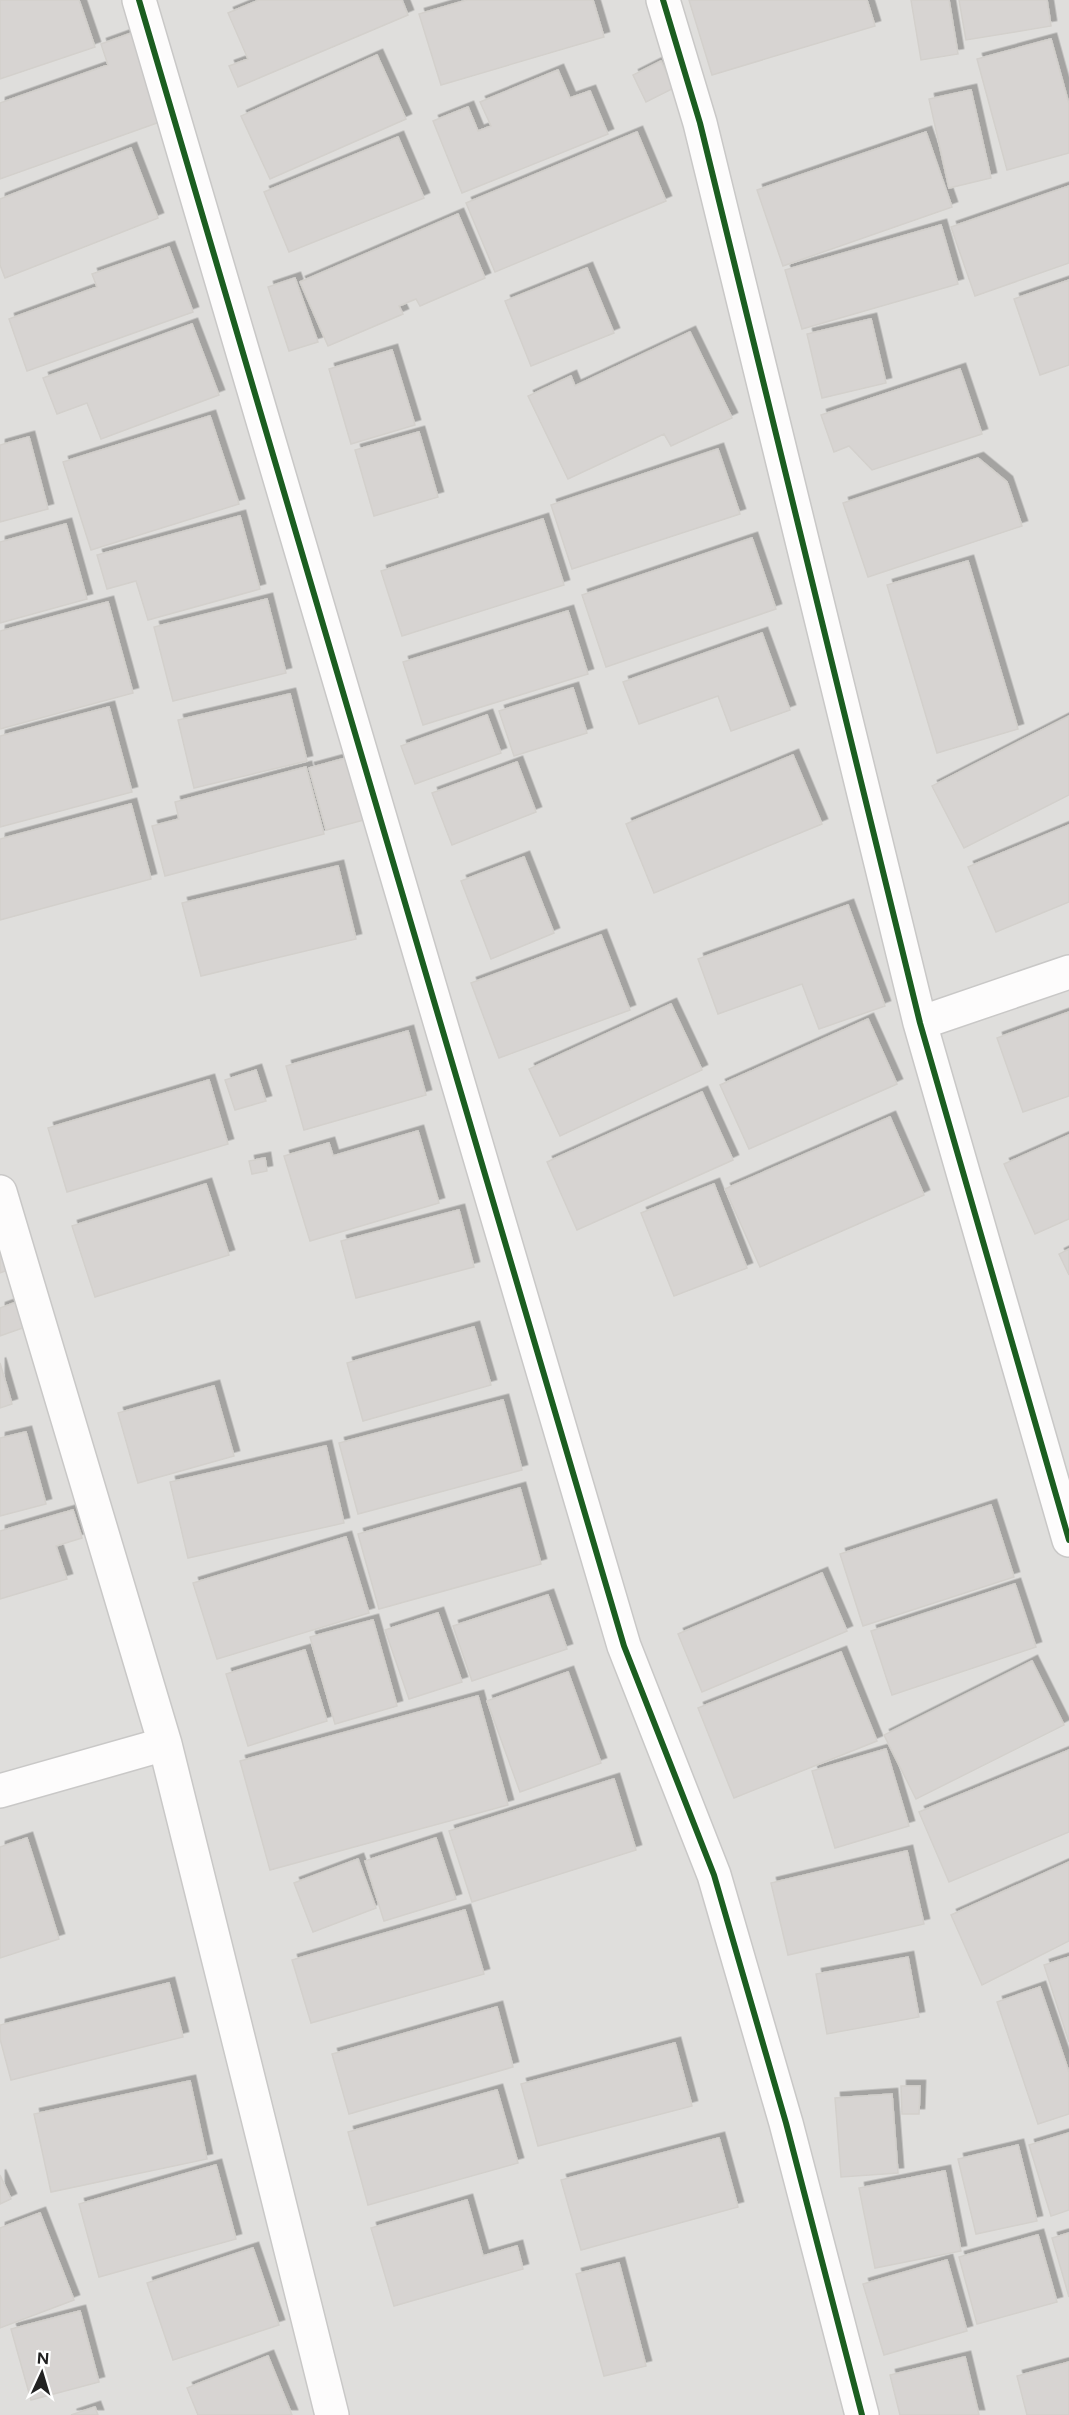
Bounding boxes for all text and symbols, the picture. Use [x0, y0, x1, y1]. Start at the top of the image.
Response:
north arrow [12, 2343, 72, 2403]
text: N [36, 2349, 50, 2368]

